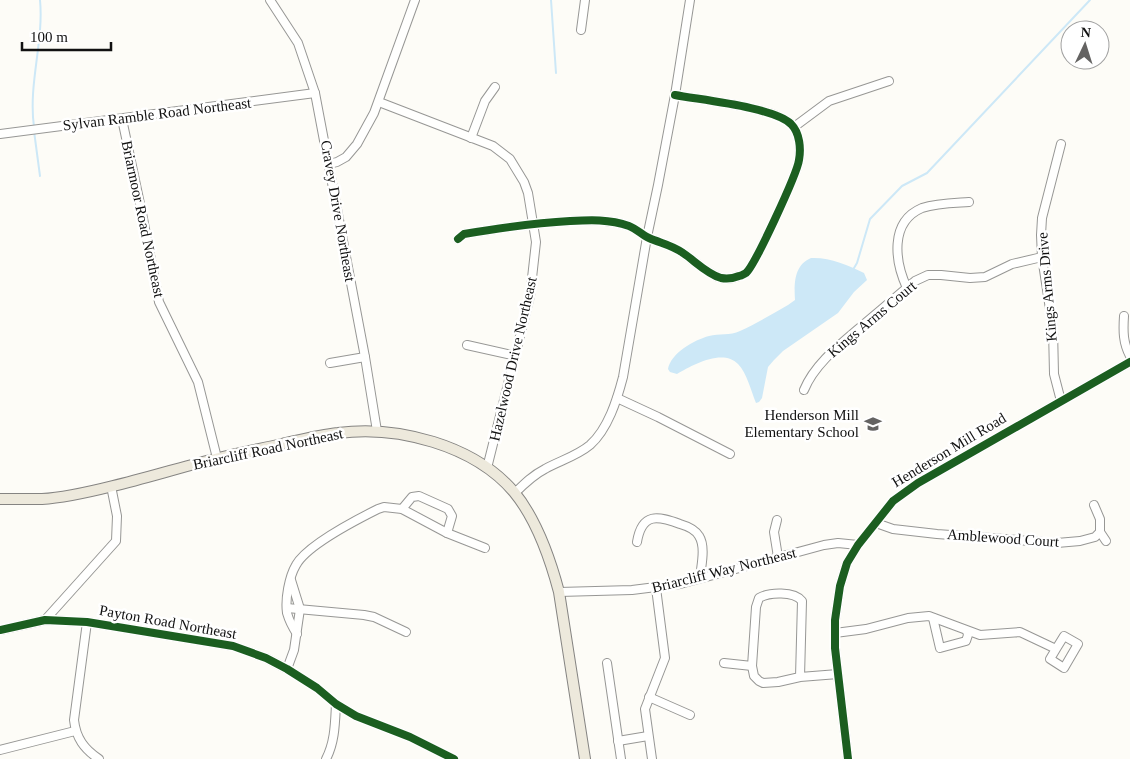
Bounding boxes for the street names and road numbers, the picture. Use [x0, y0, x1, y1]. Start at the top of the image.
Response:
street label: Sylvan Ramble Road Northeast [62, 94, 253, 133]
street label: Briarmoor Road Northeast [119, 139, 168, 300]
street label: Cravey Drive Northeast [318, 139, 358, 284]
street label: Kings Arms Drive [1034, 231, 1060, 342]
street label: Hazelwood Drive Northeast [486, 274, 540, 443]
street label: Kings Arms Court [825, 277, 920, 360]
street label: Henderson Mill Road [889, 409, 1009, 490]
street label: Briarcliff Road Northeast [192, 425, 345, 473]
street label: Amblewood Court [947, 526, 1060, 550]
street label: Briarcliff Way Northeast [650, 544, 799, 596]
street label: Payton Road Northeast [98, 602, 239, 642]

